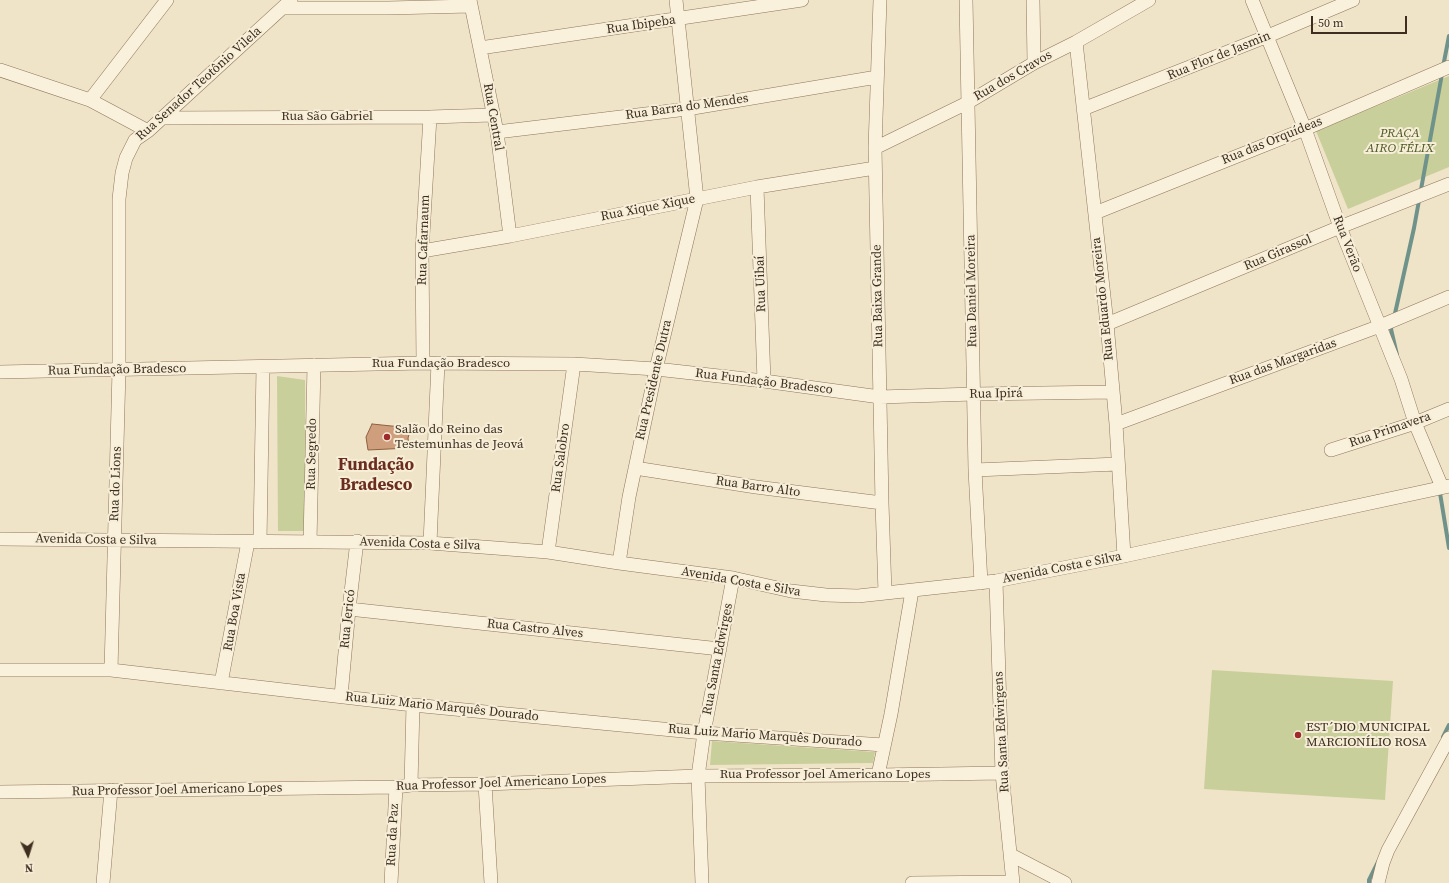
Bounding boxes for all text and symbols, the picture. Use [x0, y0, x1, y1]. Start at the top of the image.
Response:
scale bar [1313, 8, 1409, 34]
street label: Rua Ibipeba [605, 12, 677, 38]
text: 50 m [1318, 15, 1344, 31]
street label: Rua Senador Teotônio Vilela [133, 24, 265, 144]
street label: Rua Flor de Jasmin [1165, 28, 1273, 84]
street label: Rua dos Cravos [971, 47, 1055, 105]
street label: Rua Central [479, 82, 507, 152]
street label: Rua Barra do Mendes [625, 91, 749, 123]
street label: Rua São Gabriel [281, 109, 373, 125]
street label: Rua das Orquídeas [1219, 114, 1325, 168]
park label: PRAÇA AIRO FÉLIX [1366, 126, 1434, 157]
street label: Rua Xique Xique [599, 191, 697, 225]
street label: Rua Cafarnaum [415, 194, 433, 286]
street label: Rua Verão [1329, 214, 1365, 274]
street label: Rua Girassol [1242, 232, 1314, 274]
street label: Rua Daniel Moreira [963, 234, 981, 348]
street label: Rua Eduardo Moreira [1089, 236, 1117, 362]
street label: Rua Baixa Grande [869, 244, 887, 348]
street label: Rua Uibaí [752, 255, 770, 313]
street label: Rua Presidente Dutra [633, 318, 675, 442]
street label: Rua das Margaridas [1227, 335, 1339, 389]
street label: Rua Fundação Bradesco [372, 356, 510, 372]
street label: Rua Fundação Bradesco [48, 361, 186, 379]
street label: Rua Fundação Bradesco [694, 366, 834, 398]
street label: Rua Ipirá [969, 386, 1023, 402]
street label: Rua Primavera [1347, 409, 1433, 451]
street label: Rua Segredo [304, 418, 320, 490]
place label: Salão do Reino das Testemunhas de Jeová [395, 422, 524, 453]
street label: Rua Salobro [548, 422, 574, 494]
marker: Salão do Reino das Testemunhas de Jeová [382, 432, 392, 442]
street label: Rua do Lions [107, 446, 125, 522]
district label: Fundação Bradesco [338, 456, 414, 496]
street label: Rua Barro Alto [715, 473, 801, 501]
street label: Avenida Costa e Silva [35, 531, 157, 549]
street label: Avenida Costa e Silva [359, 534, 481, 554]
street label: Avenida Costa e Silva [1001, 549, 1123, 587]
street label: Avenida Costa e Silva [680, 564, 802, 600]
street label: Rua Boa Vista [220, 572, 250, 652]
street label: Rua Jericó [337, 589, 359, 649]
street label: Rua Santa Edwirges [700, 602, 736, 716]
street label: Rua Castro Alves [486, 616, 584, 642]
street label: Rua Santa Edwirgens [991, 671, 1013, 793]
street label: Rua Luiz Mario Marquês Dourado [344, 689, 540, 725]
place label: EST´DIO MUNICIPAL MARCIONÍLIO ROSA [1306, 720, 1430, 751]
street label: Rua Luiz Mario Marquês Dourado [667, 721, 863, 751]
marker: EST´DIO MUNICIPAL MARCIONÍLIO ROSA [1293, 730, 1303, 740]
street label: Rua Professor Joel Americano Lopes [720, 767, 930, 783]
street label: Rua Professor Joel Americano Lopes [395, 772, 607, 794]
street label: Rua Professor Joel Americano Lopes [72, 780, 282, 800]
street label: Rua da Paz [384, 803, 402, 867]
north arrow [8, 835, 48, 875]
text: N [24, 860, 33, 875]

